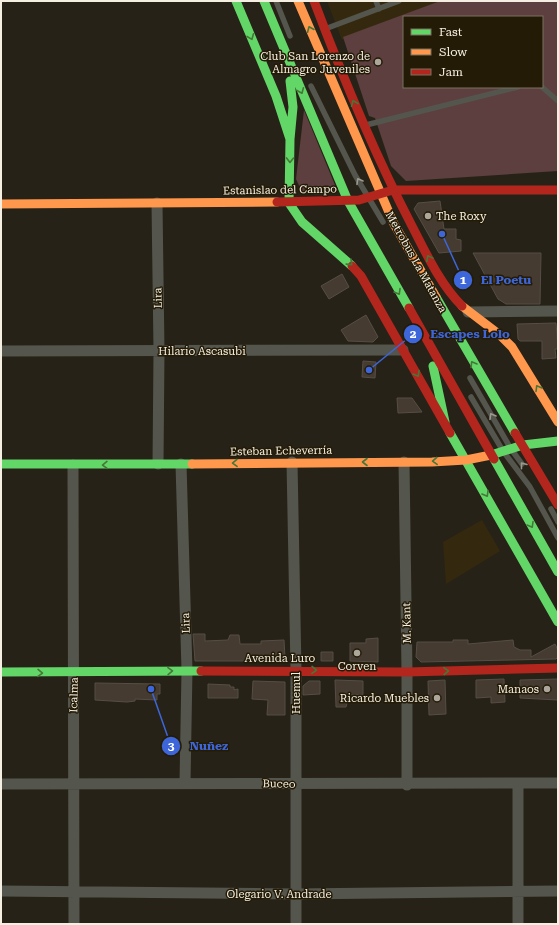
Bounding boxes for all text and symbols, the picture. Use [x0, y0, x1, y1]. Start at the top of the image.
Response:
legend [403, 16, 543, 88]
text: Fast [439, 25, 463, 39]
one-way arrow [306, 26, 314, 33]
one-way arrow [246, 33, 254, 40]
text: Slow [439, 45, 467, 59]
place label: Club San Lorenzo de Almagro Juveniles [260, 50, 370, 76]
marker: Club San Lorenzo de Almagro Juveniles [373, 57, 383, 67]
text: Jam [439, 65, 463, 79]
one-way arrow [296, 86, 304, 94]
one-way arrow [351, 100, 359, 107]
one-way arrow [285, 157, 294, 163]
one-way arrow [356, 178, 363, 185]
street label: Estanislao del Campo [223, 183, 337, 197]
street label: Metrobus La Matanza [383, 209, 449, 315]
place label: The Roxy [436, 210, 487, 223]
marker: The Roxy [423, 211, 433, 221]
one-way arrow [426, 255, 434, 262]
one-way arrow [345, 258, 353, 266]
callout: El Poetu [453, 268, 539, 292]
text: 1 [460, 273, 467, 287]
text: El Poetu [481, 273, 531, 287]
street label: Lira [151, 288, 165, 308]
one-way arrow [393, 288, 400, 295]
callout: Escapes Lolo [403, 322, 518, 346]
text: 2 [410, 327, 417, 341]
text: Escapes Lolo [430, 327, 510, 341]
street label: Hilario Ascasubi [158, 345, 246, 358]
one-way arrow [471, 361, 478, 368]
one-way arrow [412, 370, 419, 377]
one-way arrow [535, 385, 542, 392]
one-way arrow [489, 413, 496, 420]
street label: Esteban Echeverría [230, 444, 332, 458]
one-way arrow [432, 457, 438, 466]
one-way arrow [362, 458, 368, 466]
one-way arrow [232, 459, 238, 467]
one-way arrow [102, 461, 108, 469]
one-way arrow [521, 463, 528, 470]
one-way arrow [481, 490, 488, 497]
one-way arrow [526, 521, 533, 529]
street label: M. Kant [400, 602, 414, 644]
street label: Lira [179, 612, 193, 634]
marker: Corven [352, 648, 362, 658]
street label: Avenida Luro [245, 652, 316, 665]
place label: Corven [338, 660, 376, 673]
one-way arrow [167, 666, 173, 675]
one-way arrow [311, 666, 317, 674]
one-way arrow [443, 666, 449, 675]
one-way arrow [37, 669, 43, 677]
street label: Huemul [290, 671, 303, 714]
street label: Icalma [67, 677, 81, 713]
place label: Manaos [498, 683, 539, 696]
marker: Manaos [542, 684, 552, 694]
place label: Ricardo Muebles [340, 692, 429, 705]
marker: Ricardo Muebles [432, 693, 442, 703]
callout: Nuñez [161, 734, 236, 758]
text: 3 [168, 739, 175, 753]
text: Nuñez [190, 739, 228, 753]
street label: Buceo [262, 777, 296, 791]
street label: Olegario V. Andrade [226, 888, 332, 901]

